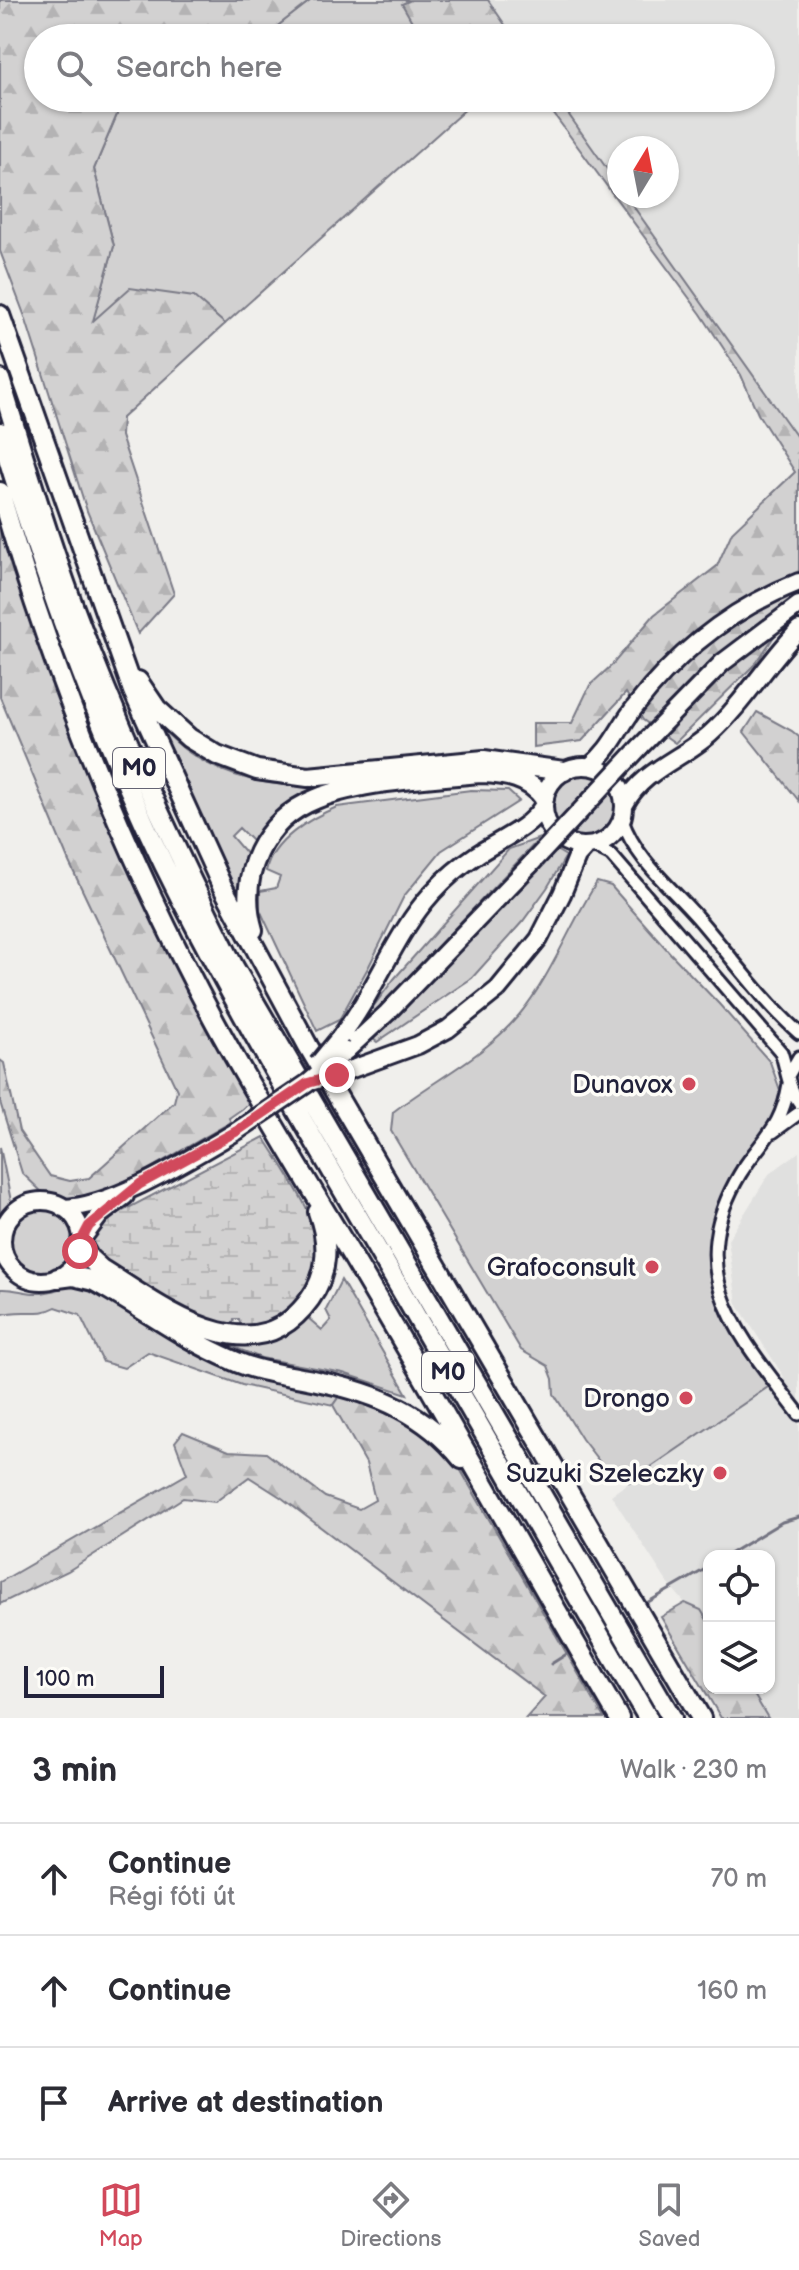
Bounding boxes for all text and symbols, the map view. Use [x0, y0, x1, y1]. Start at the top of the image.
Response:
search box [24, 24, 775, 112]
icon: search [52, 46, 96, 90]
text: Search here [116, 50, 282, 86]
north arrow [607, 136, 679, 208]
road number: M0 [113, 748, 165, 788]
route end [319, 1057, 355, 1093]
place label: Dunavox [572, 1070, 673, 1101]
marker: Dunavox [680, 1075, 698, 1093]
route start [62, 1233, 98, 1269]
place label: Grafoconsult [487, 1253, 636, 1284]
marker: Grafoconsult [643, 1258, 661, 1276]
road number: M0 [422, 1352, 474, 1392]
place label: Drongo [583, 1384, 670, 1415]
marker: Drongo [677, 1389, 695, 1407]
place label: Suzuki Szeleczky [506, 1459, 704, 1490]
marker: Suzuki Szeleczky [711, 1464, 729, 1482]
map controls [703, 1550, 775, 1694]
button: locate [703, 1550, 775, 1622]
button: layers [703, 1622, 775, 1694]
scale bar [24, 1662, 164, 1698]
text: 100 m [36, 1666, 95, 1693]
text: 3 min [32, 1750, 117, 1791]
text: Walk · 230 m [620, 1755, 767, 1786]
text: Continue [108, 1846, 231, 1882]
icon: ahead [32, 1857, 76, 1901]
text: 70 m [710, 1864, 767, 1895]
text: Régi fóti út [108, 1882, 235, 1913]
icon: ahead [32, 1969, 76, 2013]
text: Continue [108, 1973, 231, 2009]
text: 160 m [697, 1976, 767, 2007]
icon: arrive [32, 2081, 76, 2125]
text: Arrive at destination [108, 2085, 384, 2121]
tab: Map [99, 2178, 143, 2253]
tab: Directions [340, 2178, 441, 2253]
tab: Saved [639, 2178, 700, 2253]

